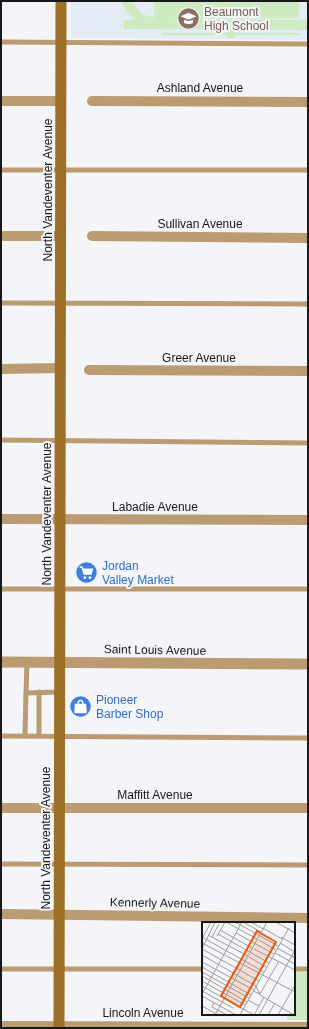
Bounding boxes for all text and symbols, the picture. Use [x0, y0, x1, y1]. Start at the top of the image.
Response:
place label: Beaumont High School [204, 5, 269, 33]
school or university icon: Beaumont High School [176, 6, 202, 32]
street label: Ashland Avenue [157, 81, 244, 95]
street label: North Vandeventer Avenue [41, 118, 55, 262]
street label: Sullivan Avenue [157, 217, 243, 231]
street label: Greer Avenue [162, 351, 236, 365]
street label: North Vandeventer Avenue [40, 442, 54, 586]
street label: Labadie Avenue [112, 500, 198, 514]
place label: Jordan Valley Market [102, 559, 174, 587]
supermarket icon: Jordan Valley Market [74, 560, 100, 586]
street label: Saint Louis Avenue [104, 642, 207, 658]
place label: Pioneer Barber Shop [96, 693, 164, 721]
shop icon: Pioneer Barber Shop [67, 694, 93, 720]
street label: North Vandeventer Avenue [39, 766, 53, 910]
street label: Maffitt Avenue [117, 788, 193, 802]
street label: Kennerly Avenue [110, 895, 201, 911]
inset map [202, 922, 295, 1015]
street label: Lincoln Avenue [102, 1006, 184, 1020]

